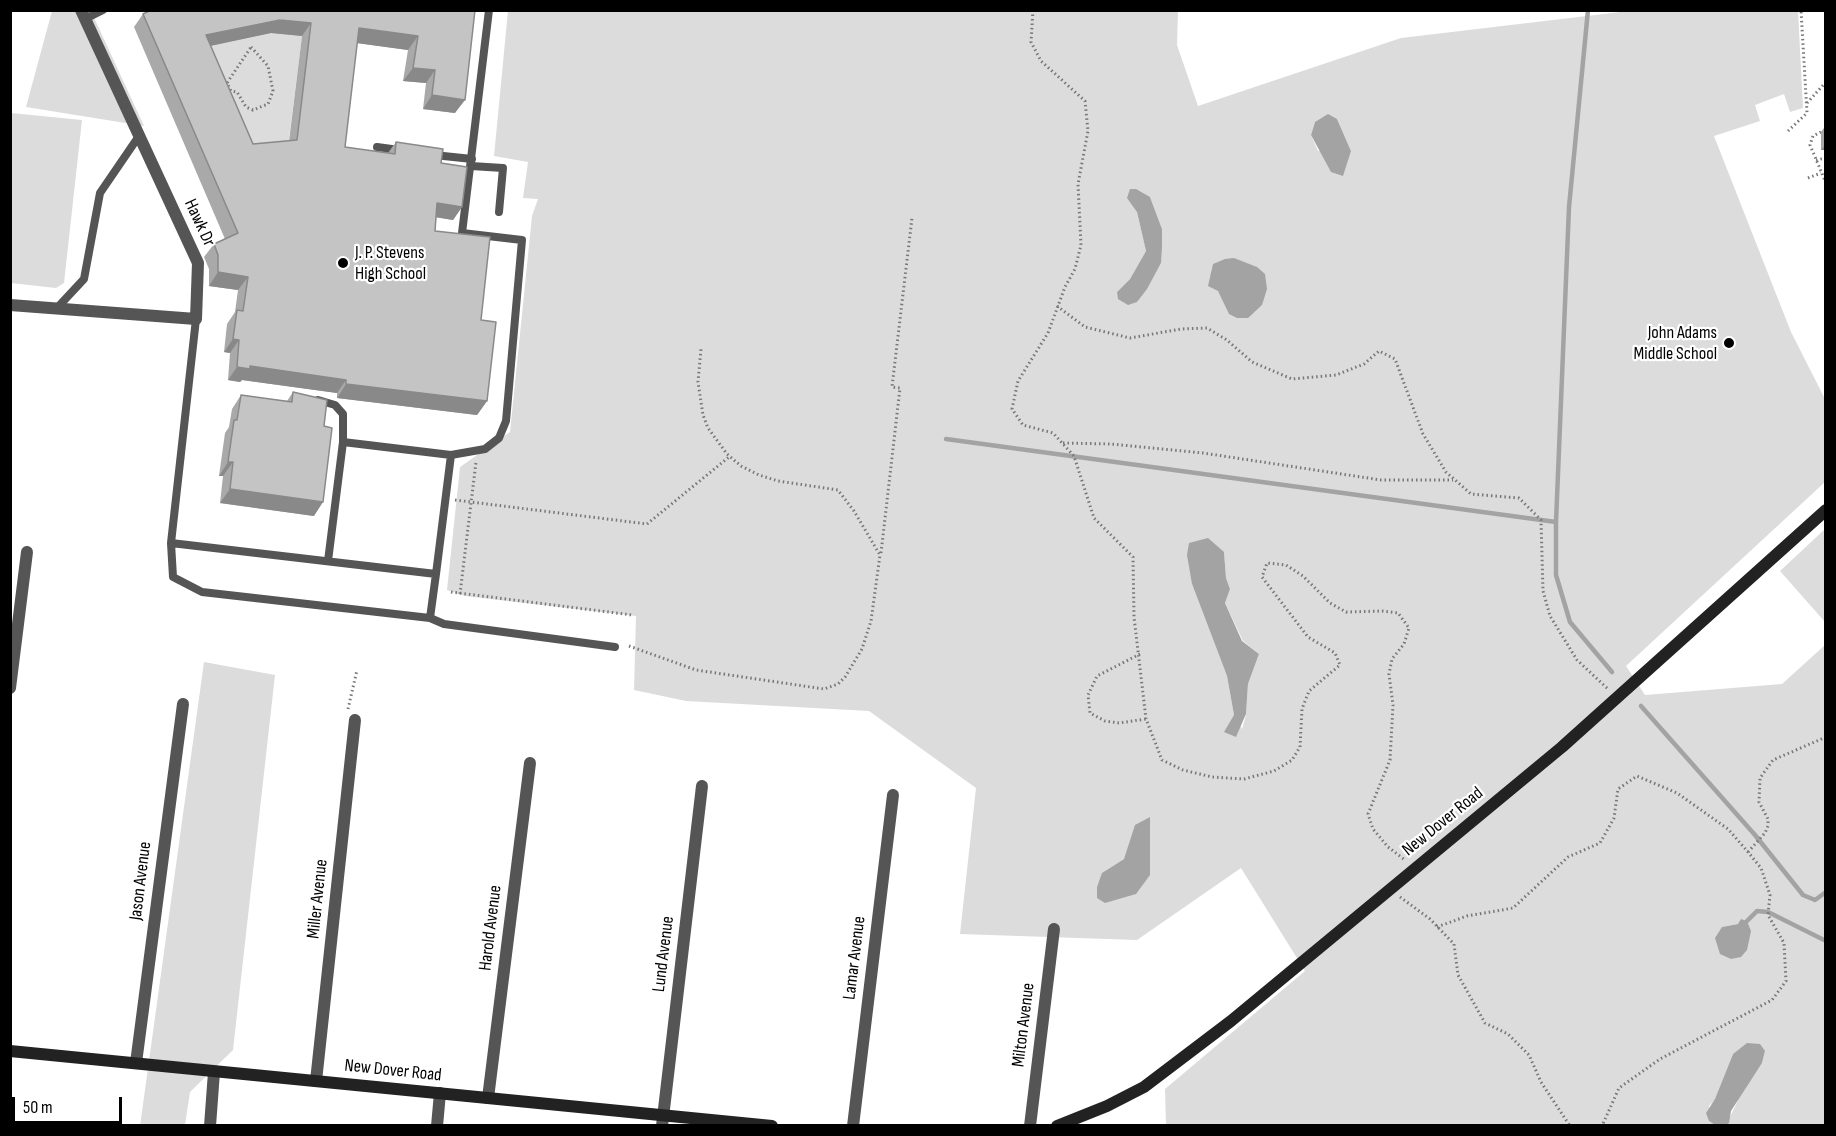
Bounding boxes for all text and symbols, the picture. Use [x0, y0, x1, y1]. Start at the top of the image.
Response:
street label: Hawk Dr [179, 196, 219, 250]
place label: J. P. Stevens High School [355, 242, 426, 284]
marker: J. P. Stevens High School [336, 256, 350, 270]
place label: John Adams Middle School [1634, 322, 1717, 364]
marker: John Adams Middle School [1722, 336, 1736, 350]
street label: New Dover Road [1398, 783, 1488, 861]
street label: Jason Avenue [125, 840, 157, 922]
street label: Miller Avenue [303, 858, 333, 940]
street label: Harold Avenue [475, 884, 507, 972]
street label: Lund Avenue [649, 915, 679, 993]
street label: Lamar Avenue [839, 915, 871, 1001]
street label: Milton Avenue [1008, 982, 1040, 1068]
street label: New Dover Road [343, 1055, 443, 1087]
scale bar [15, 1085, 124, 1123]
text: 50 m [23, 1097, 53, 1118]

